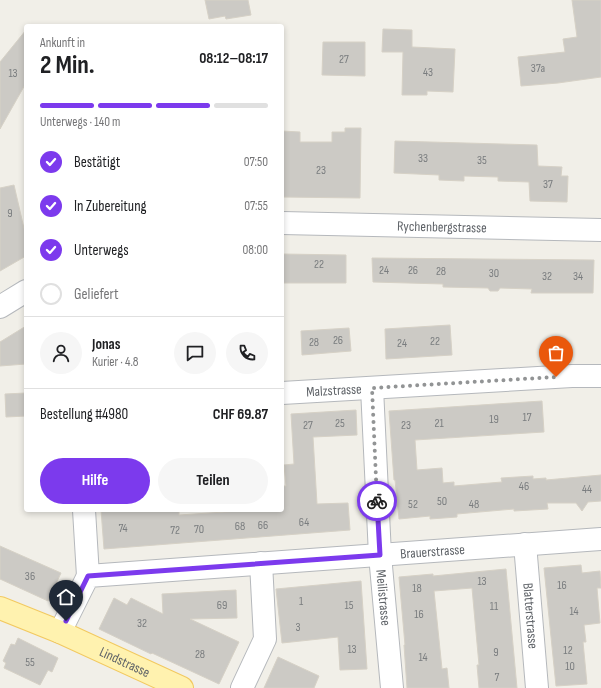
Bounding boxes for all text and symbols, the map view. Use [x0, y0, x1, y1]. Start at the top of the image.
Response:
text: Ankunft in [40, 35, 85, 51]
text: 08:12–08:17 [199, 49, 268, 68]
text: 2 Min. [40, 50, 95, 81]
house number: 27 [339, 52, 349, 67]
house number: 37a [531, 61, 546, 76]
house number: 43 [423, 65, 433, 80]
house number: 13 [8, 66, 18, 81]
text: Unterwegs · 140 m [40, 114, 120, 130]
icon: check [40, 151, 62, 173]
house number: 33 [418, 151, 428, 166]
text: Bestätigt [74, 153, 120, 172]
house number: 35 [477, 153, 487, 168]
text: 07:50 [244, 154, 268, 170]
house number: 23 [316, 163, 326, 178]
house number: 37 [543, 177, 553, 192]
icon: check [40, 195, 62, 217]
text: In Zubereitung [74, 197, 147, 216]
text: 07:55 [244, 198, 268, 214]
house number: 9 [7, 206, 13, 221]
street label: Rychenbergstrasse [397, 217, 487, 236]
icon: check [40, 239, 62, 261]
text: Unterwegs [74, 241, 129, 260]
text: 08:00 [242, 242, 268, 258]
house number: 22 [314, 257, 324, 272]
house number: 24 [379, 263, 389, 278]
house number: 26 [408, 263, 418, 278]
house number: 28 [436, 264, 446, 279]
house number: 30 [489, 266, 499, 281]
house number: 32 [542, 269, 552, 284]
house number: 34 [573, 269, 583, 284]
text: Geliefert [74, 285, 119, 304]
button: person [40, 332, 82, 374]
button: chat [174, 332, 216, 374]
button: phone [226, 332, 268, 374]
house number: 26 [333, 333, 343, 348]
house number: 22 [430, 334, 440, 349]
text: Jonas [92, 335, 120, 354]
house number: 28 [309, 335, 319, 350]
house number: 24 [397, 336, 407, 351]
pin [539, 336, 573, 377]
icon: bag [545, 342, 567, 364]
text: Kurier · 4.8 [92, 354, 139, 370]
street label: Malzstrasse [306, 380, 362, 400]
text: Bestellung #4980 [40, 405, 128, 424]
text: CHF 69.87 [213, 405, 268, 424]
house number: 17 [523, 410, 532, 425]
house number: 19 [489, 412, 499, 427]
house number: 25 [335, 416, 345, 431]
house number: 21 [434, 416, 444, 431]
house number: 27 [303, 418, 313, 433]
house number: 23 [401, 418, 411, 433]
button: Hilfe [40, 458, 150, 504]
button: Teilen [158, 458, 268, 504]
house number: 46 [519, 479, 529, 494]
courier [357, 481, 397, 521]
house number: 44 [582, 482, 592, 497]
icon: bike [366, 490, 388, 512]
house number: 50 [437, 494, 447, 509]
house number: 52 [408, 497, 418, 512]
house number: 48 [469, 497, 479, 512]
house number: 64 [299, 515, 309, 530]
house number: 66 [258, 518, 268, 533]
house number: 68 [235, 519, 245, 534]
house number: 74 [118, 521, 128, 536]
house number: 70 [194, 522, 204, 537]
house number: 72 [170, 523, 180, 538]
street label: Brauerstrasse [400, 540, 465, 562]
house number: 36 [25, 569, 35, 584]
street label: Meilistrasse [373, 569, 395, 626]
house number: 13 [477, 574, 487, 589]
house number: 16 [557, 578, 567, 593]
pin [49, 580, 83, 621]
house number: 18 [412, 581, 422, 596]
street label: Blatterstrasse [520, 582, 542, 649]
icon: home [55, 586, 77, 608]
house number: 1 [299, 594, 304, 609]
house number: 69 [217, 598, 227, 613]
house number: 15 [344, 598, 354, 613]
house number: 11 [490, 599, 499, 614]
house number: 14 [569, 604, 579, 619]
house number: 16 [414, 607, 424, 622]
house number: 32 [137, 616, 147, 631]
house number: 3 [295, 620, 301, 635]
house number: 13 [347, 642, 357, 657]
street label: Lindstrasse [97, 643, 153, 681]
house number: 12 [563, 643, 573, 658]
house number: 9 [493, 645, 499, 660]
house number: 28 [195, 647, 205, 662]
house number: 14 [418, 650, 428, 665]
house number: 55 [25, 655, 35, 670]
house number: 10 [565, 659, 575, 674]
house number: 7 [495, 670, 500, 685]

